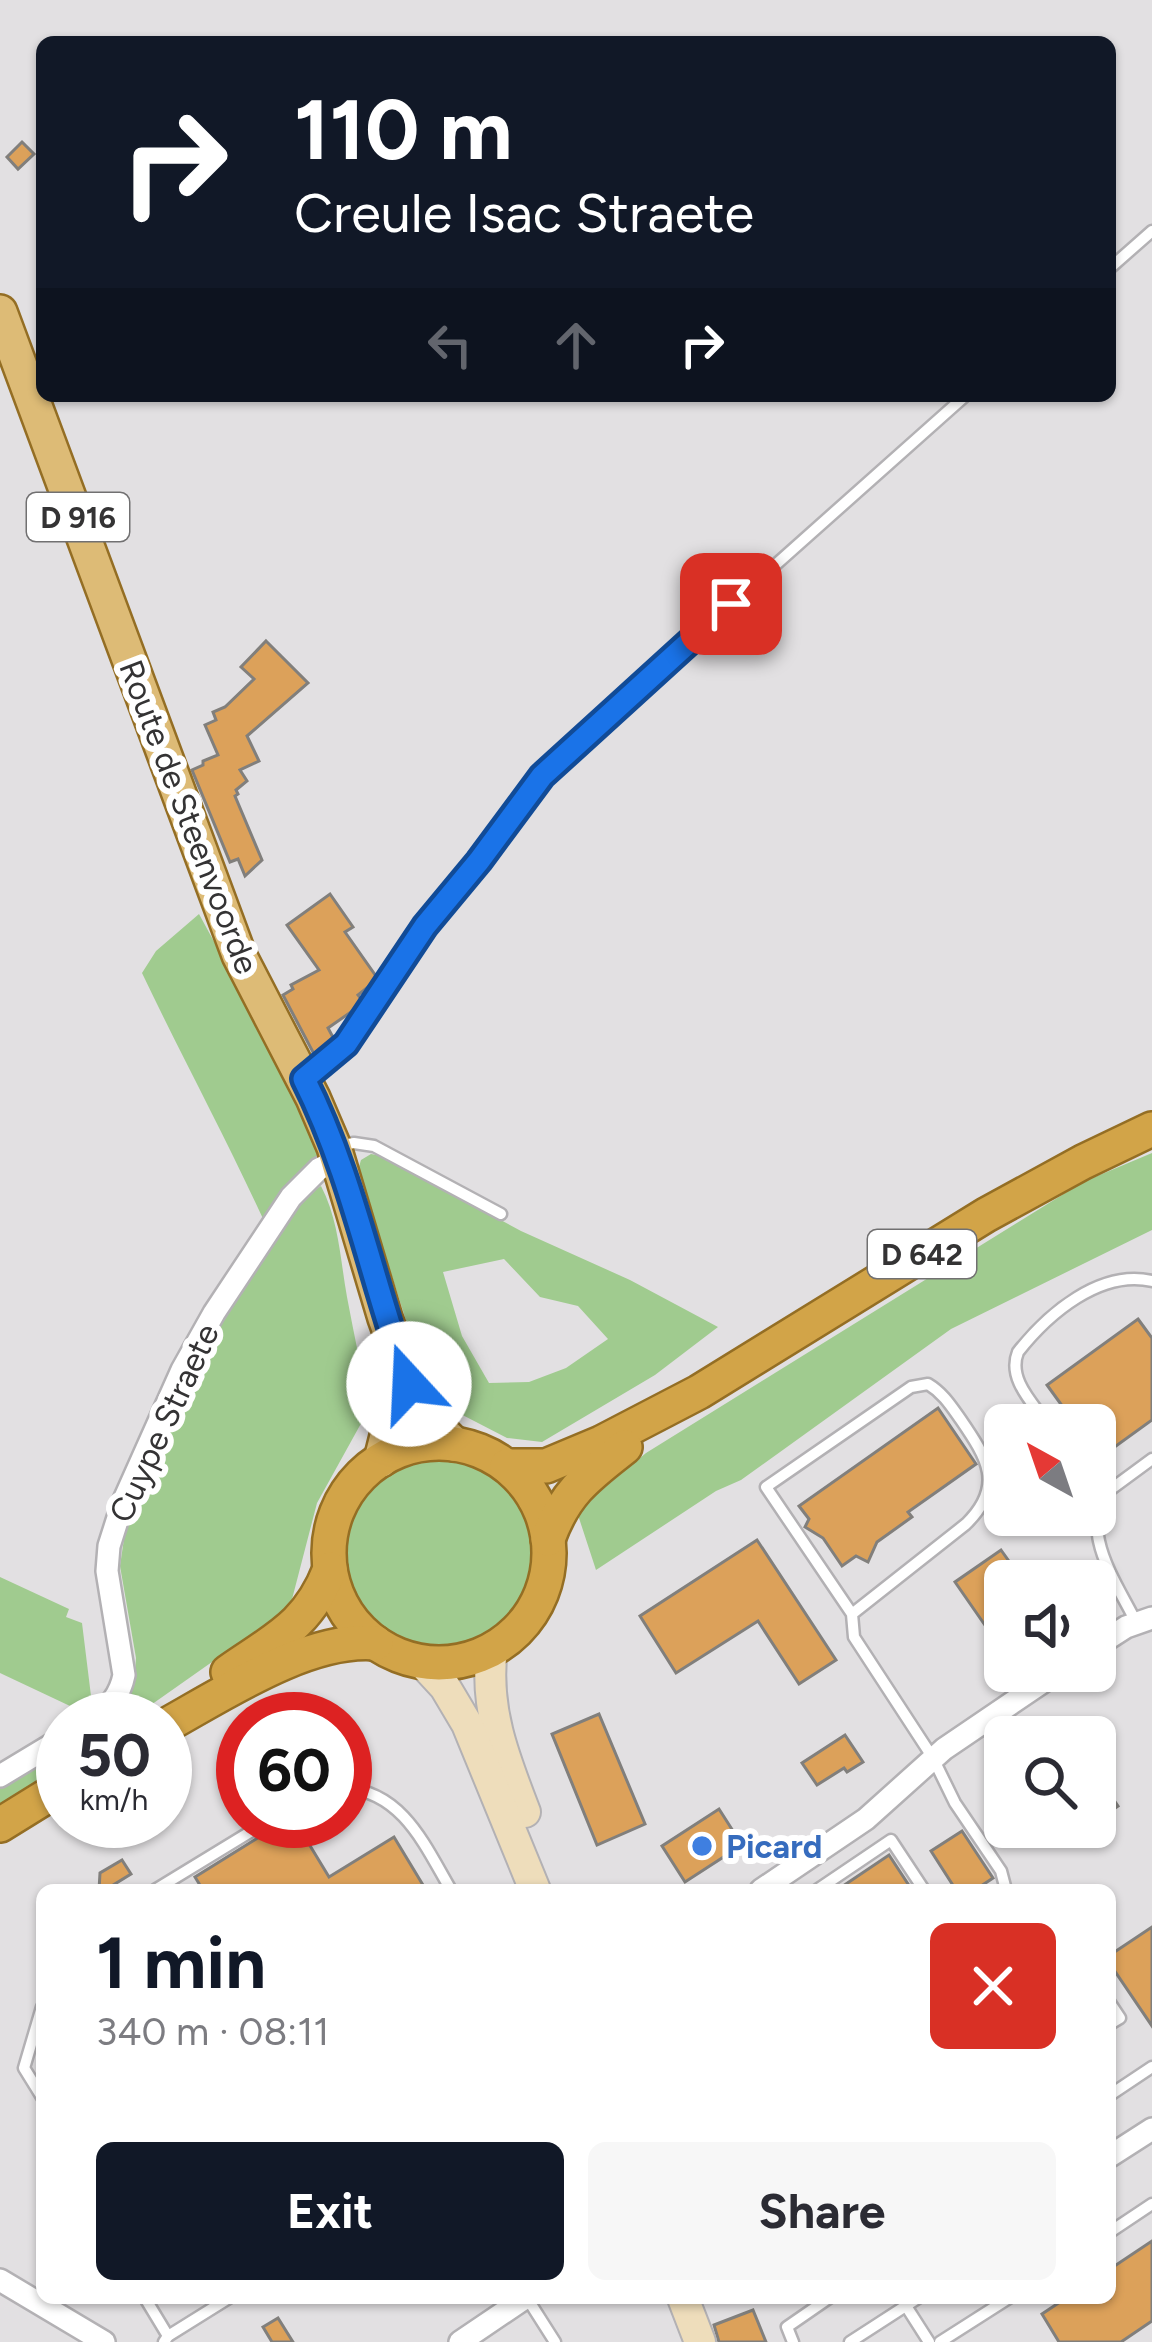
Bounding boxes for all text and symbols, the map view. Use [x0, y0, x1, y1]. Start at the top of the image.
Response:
text: 110 m [294, 79, 513, 180]
icon: right [96, 84, 252, 240]
text: Creule Isac Straete [294, 181, 754, 246]
icon: left [417, 312, 483, 378]
icon: ahead [543, 312, 609, 378]
icon: right [669, 312, 735, 378]
road number: D 916 [27, 493, 129, 541]
pin [680, 553, 782, 655]
icon: arrive [698, 571, 764, 637]
street label: Route de Steenvoorde [111, 655, 267, 979]
road number: D 642 [868, 1230, 976, 1278]
street label: Cuype Straete [101, 1318, 227, 1528]
position arrow [346, 1321, 472, 1447]
north arrow [984, 1404, 1116, 1536]
map controls [984, 1404, 1116, 1848]
button: sound [984, 1560, 1116, 1692]
speed limit sign: 60 [216, 1692, 372, 1848]
button: search [984, 1716, 1116, 1848]
text: 50 [77, 1719, 151, 1791]
text: km/h [80, 1781, 148, 1818]
place label: Picard [726, 1827, 822, 1866]
marker: Picard [689, 1833, 715, 1859]
text: 1 min [96, 1920, 266, 2006]
button: close [930, 1923, 1056, 2049]
text: 340 m · 08:11 [96, 2008, 329, 2055]
button: Exit [96, 2142, 564, 2280]
button: Share [588, 2142, 1056, 2280]

